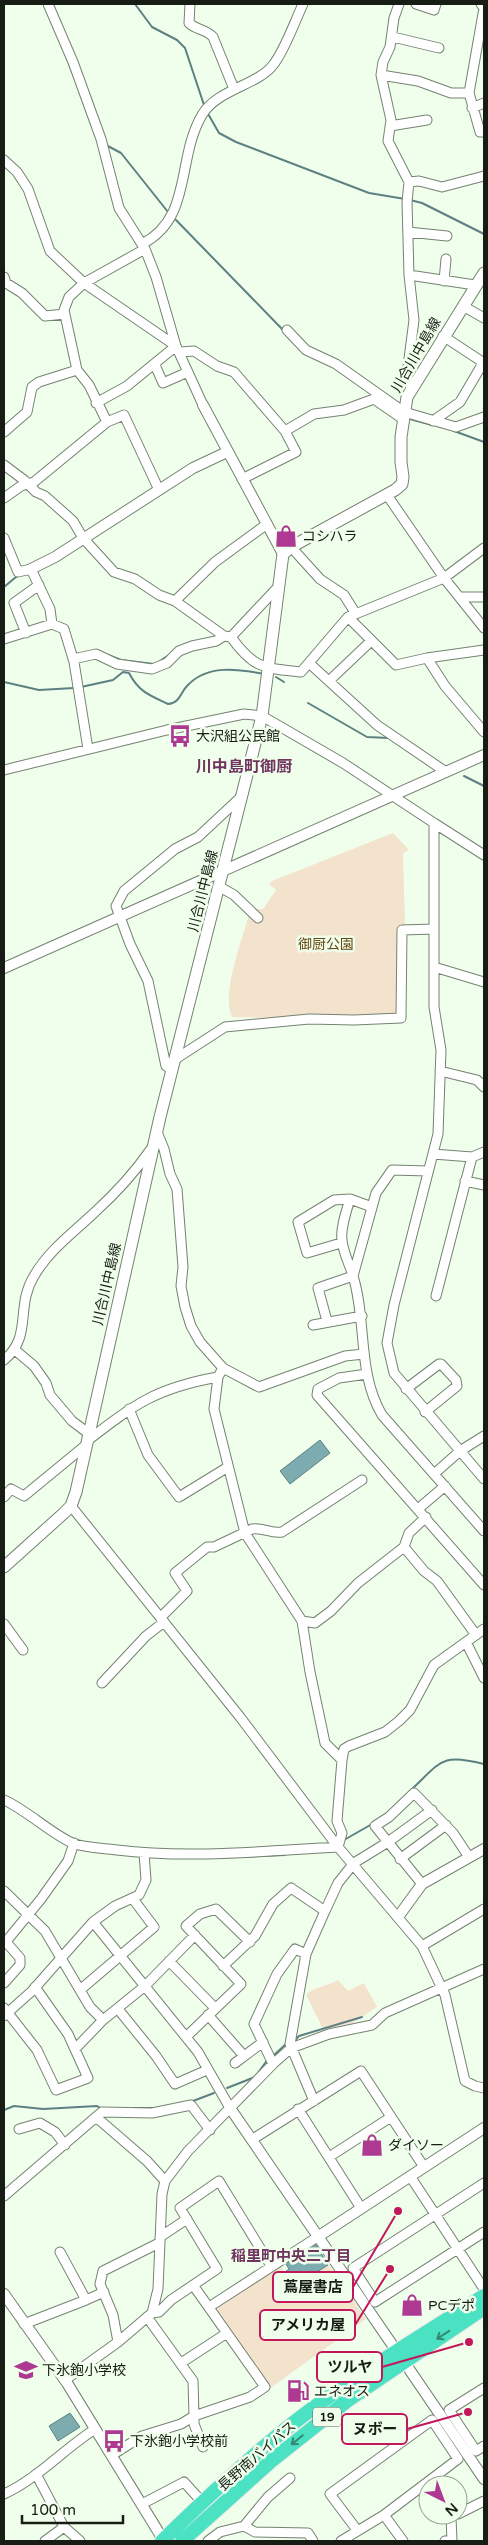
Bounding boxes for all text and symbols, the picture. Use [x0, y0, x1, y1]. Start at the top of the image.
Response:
street label: 川合川中島線 [388, 314, 444, 396]
shop icon: コシハラ [273, 523, 299, 549]
place label: コシハラ [302, 528, 358, 545]
bus stop icon: 大沢組公民館 [167, 723, 193, 749]
place label: 大沢組公民館 [196, 728, 280, 745]
district label: 川中島町御厨 [196, 757, 292, 777]
street label: 川合川中島線 [185, 848, 221, 934]
park label: 御厨公園 [298, 936, 354, 953]
street label: 川合川中島線 [89, 1241, 125, 1327]
shop icon: ダイソー [359, 2132, 385, 2158]
place label: ダイソー [388, 2137, 444, 2154]
district label: 稲里町中央二丁目 [231, 2247, 351, 2265]
callout: 蔦屋書店 [273, 2272, 353, 2302]
text: 蔦屋書店 [283, 2278, 343, 2296]
shop icon: PCデポ [399, 2292, 425, 2318]
place label: PCデポ [428, 2297, 475, 2314]
callout: アメリカ屋 [260, 2310, 355, 2340]
text: アメリカ屋 [271, 2316, 345, 2334]
one-way arrow [437, 2330, 451, 2340]
callout: ツルヤ [317, 2352, 382, 2382]
school or university icon: 下氷鉋小学校 [13, 2357, 39, 2383]
text: ツルヤ [327, 2358, 373, 2376]
place label: 下氷鉋小学校 [42, 2362, 126, 2379]
fuel station icon: エネオス [285, 2378, 311, 2404]
place label: エネオス [314, 2383, 370, 2400]
road number: 19 [313, 2408, 341, 2426]
callout: ヌボー [342, 2414, 407, 2444]
street label: 長野南バイパス [215, 2418, 299, 2494]
text: ヌボー [352, 2420, 398, 2438]
bus stop icon: 下氷鉋小学校前 [101, 2428, 127, 2454]
place label: 下氷鉋小学校前 [130, 2433, 228, 2450]
one-way arrow [291, 2434, 304, 2445]
north arrow [418, 2475, 468, 2525]
scale bar [22, 2492, 124, 2524]
text: N [441, 2499, 461, 2519]
text: 100 m [30, 2501, 76, 2519]

